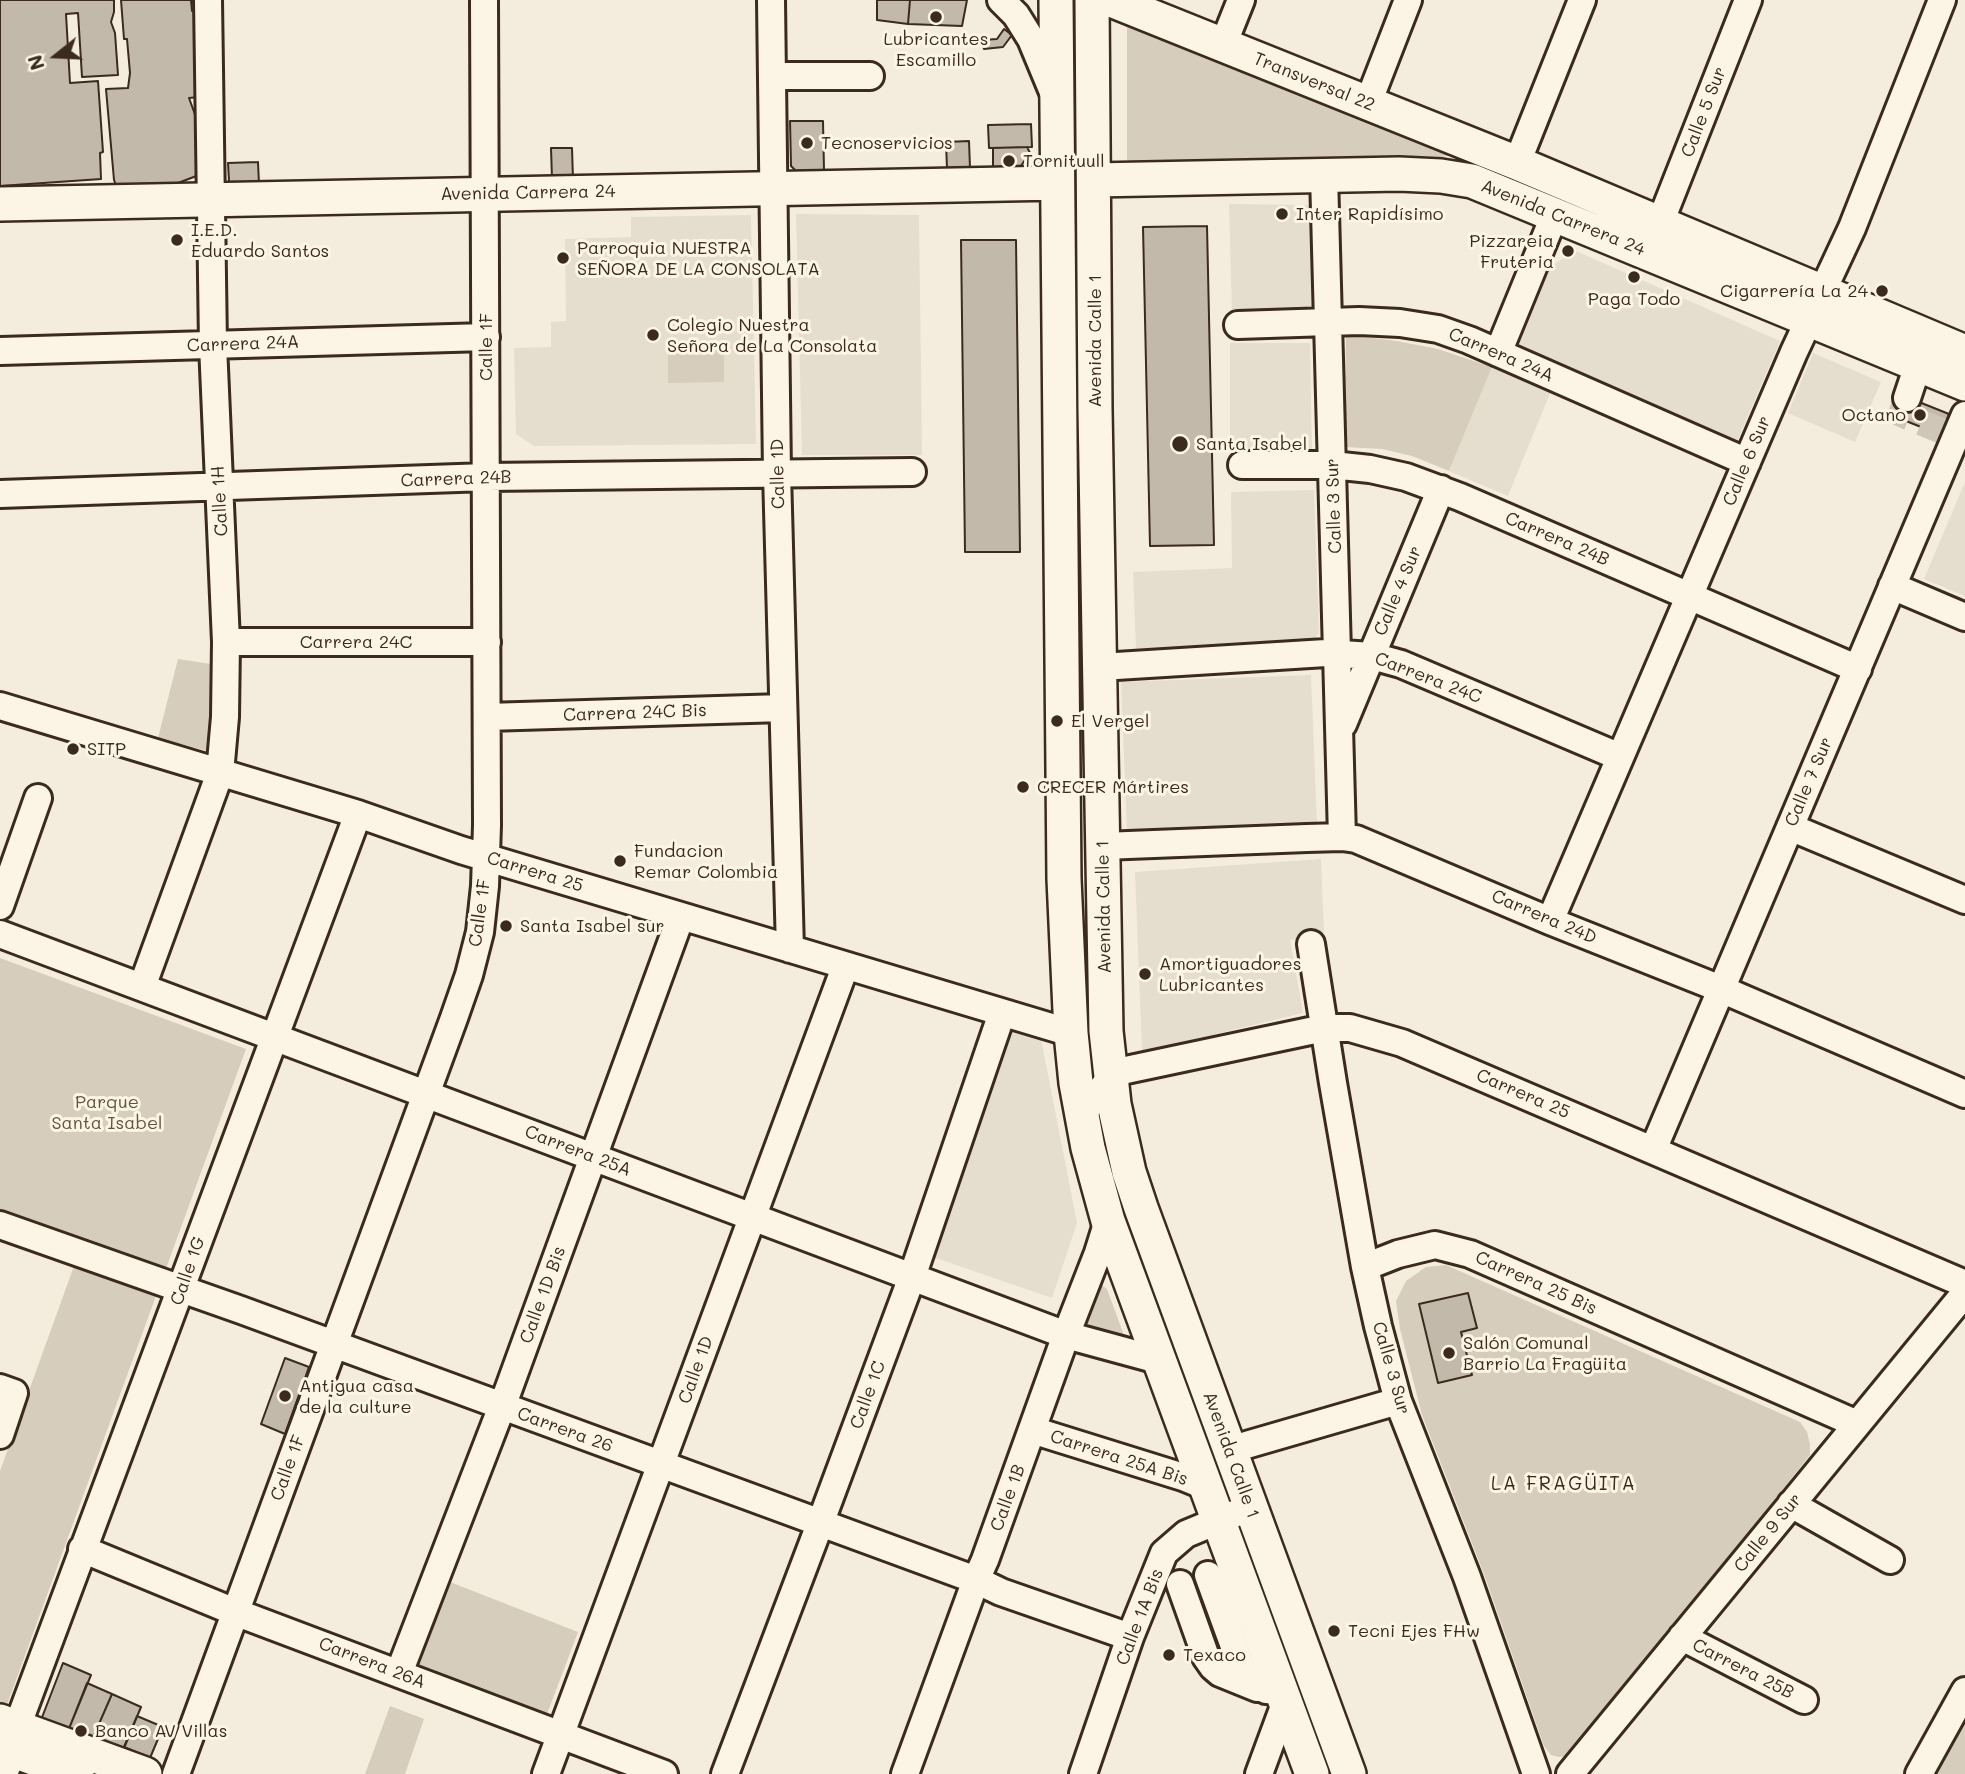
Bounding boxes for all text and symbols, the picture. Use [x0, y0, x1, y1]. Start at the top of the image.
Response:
marker: Lubricantes Escamillo [928, 9, 944, 25]
north arrow [21, 21, 91, 91]
place label: Lubricantes Escamillo [884, 28, 988, 70]
street label: Transversal 22 [1250, 48, 1378, 116]
text: N [21, 52, 50, 73]
street label: Calle 5 Sur [1677, 64, 1731, 160]
place label: Tecnoservicios [821, 132, 953, 154]
marker: Tecnoservicios [799, 135, 815, 151]
place label: Tornituull [1023, 150, 1105, 172]
marker: Tornituull [1001, 153, 1017, 169]
street label: Avenida Carrera 24 [1478, 175, 1648, 261]
street label: Avenida Carrera 24 [440, 181, 616, 205]
place label: Inter Rapidísimo [1296, 203, 1443, 225]
marker: Inter Rapidísimo [1274, 206, 1290, 222]
place label: I.E.D. Eduardo Santos [191, 219, 329, 262]
place label: Pizzareia Fruteria [1469, 230, 1554, 272]
marker: I.E.D. Eduardo Santos [169, 232, 185, 248]
place label: Parroquia NUESTRA SEÑORA DE LA CONSOLATA [577, 237, 820, 280]
marker: Pizzareia Fruteria [1560, 243, 1576, 259]
marker: Parroquia NUESTRA SEÑORA DE LA CONSOLATA [555, 250, 571, 266]
marker: Paga Todo [1626, 269, 1642, 285]
street label: Avenida Calle 1 [1084, 274, 1106, 408]
place label: Cigarrería La 24 [1720, 280, 1868, 302]
marker: Cigarrería La 24 [1874, 283, 1890, 299]
place label: Paga Todo [1588, 288, 1680, 310]
street label: Calle 1F [475, 313, 497, 381]
place label: Colegio Nuestra Señora de La Consolata [667, 314, 877, 356]
street label: Carrera 24A [1445, 323, 1557, 387]
marker: Colegio Nuestra Señora de La Consolata [645, 327, 661, 343]
street label: Carrera 24A [186, 331, 300, 357]
place label: Octano [1841, 404, 1906, 426]
marker: Octano [1912, 407, 1928, 423]
street label: Calle 6 Sur [1718, 413, 1776, 509]
place label: Santa Isabel [1196, 433, 1307, 455]
marker: Santa Isabel [1170, 434, 1190, 454]
street label: Calle 1D [767, 439, 789, 509]
street label: Calle 3 Sur [1322, 458, 1346, 554]
street label: Calle 1H [207, 465, 233, 537]
street label: Carrera 24B [400, 466, 512, 492]
street label: Carrera 24B [1502, 507, 1612, 571]
street label: Calle 4 Sur [1369, 543, 1427, 639]
street label: Carrera 24C [300, 631, 412, 653]
street label: Carrera 24C [1372, 648, 1484, 708]
street label: Carrera 24C Bis [563, 700, 707, 726]
place label: El Vergel [1071, 710, 1149, 732]
marker: El Vergel [1049, 713, 1065, 729]
street label: Calle 7 Sur [1781, 734, 1837, 830]
place label: SITP [87, 738, 126, 760]
marker: SITP [65, 741, 81, 757]
place label: CRECER Mártires [1037, 776, 1189, 798]
marker: CRECER Mártires [1015, 779, 1031, 795]
place label: Fundacion Remar Colombia [634, 840, 778, 882]
street label: Avenida Calle 1 [1092, 840, 1116, 974]
street label: Carrera 25 [484, 847, 586, 897]
marker: Fundacion Remar Colombia [612, 853, 628, 869]
street label: Calle 1F [465, 878, 495, 948]
street label: Carrera 24D [1488, 885, 1600, 949]
place label: Santa Isabel sur [520, 915, 665, 937]
marker: Santa Isabel sur [498, 918, 514, 934]
place label: Amortiguadores Lubricantes [1159, 953, 1301, 996]
marker: Amortiguadores Lubricantes [1137, 966, 1153, 982]
street label: Carrera 25 [1473, 1065, 1573, 1123]
park label: Parque Santa Isabel [51, 1091, 163, 1134]
street label: Carrera 25A [522, 1121, 634, 1181]
street label: Calle 1G [166, 1234, 210, 1308]
street label: Calle 1D Bis [515, 1244, 571, 1346]
street label: Carrera 25 Bis [1472, 1246, 1600, 1320]
street label: Calle 3 Sur [1367, 1319, 1415, 1417]
place label: Salón Comunal Barrio La Fragüita [1463, 1332, 1627, 1374]
street label: Calle 1D [674, 1333, 718, 1407]
marker: Salón Comunal Barrio La Fragüita [1441, 1345, 1457, 1361]
street label: Calle 1C [846, 1358, 890, 1432]
place label: Antigua casa de la culture [299, 1375, 414, 1418]
marker: Antigua casa de la culture [277, 1388, 293, 1404]
street label: Avenida Calle 1 [1198, 1389, 1264, 1521]
street label: Carrera 26 [514, 1403, 616, 1457]
street label: Carrera 25A Bis [1047, 1426, 1191, 1490]
street label: Calle 1F [266, 1432, 310, 1504]
street label: Calle 1B [986, 1462, 1030, 1534]
district label: LA FRAGÜITA [1492, 1473, 1636, 1495]
street label: Calle 9 Sur [1730, 1489, 1806, 1577]
street label: Calle 1A Bis [1112, 1566, 1168, 1668]
place label: Tecni Ejes FHw [1348, 1620, 1480, 1642]
marker: Tecni Ejes FHw [1326, 1623, 1342, 1639]
street label: Carrera 26A [316, 1633, 428, 1693]
street label: Carrera 25B [1689, 1634, 1797, 1704]
place label: Texaco [1183, 1644, 1246, 1666]
marker: Texaco [1161, 1647, 1177, 1663]
place label: Banco AV Villas [95, 1720, 228, 1742]
marker: Banco AV Villas [73, 1723, 89, 1739]

